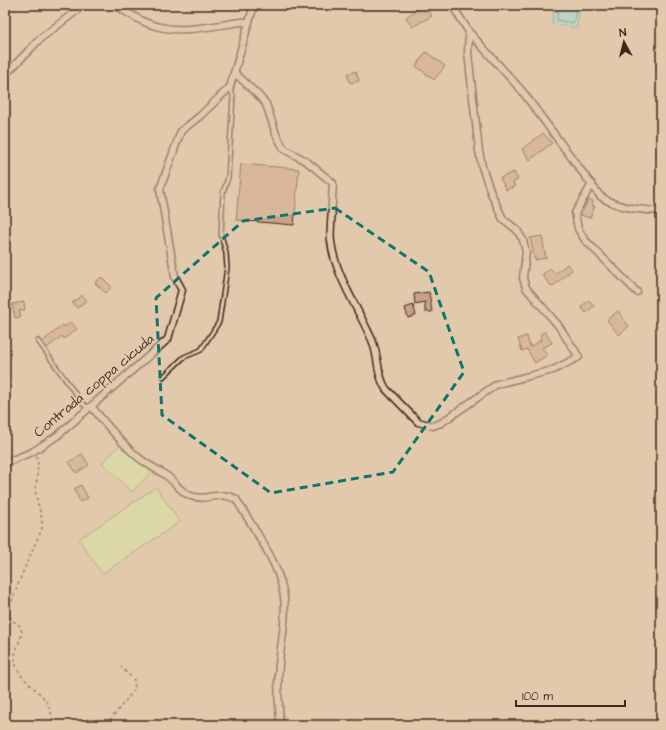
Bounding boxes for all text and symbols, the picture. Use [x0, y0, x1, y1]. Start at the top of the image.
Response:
north arrow [604, 22, 644, 62]
text: N [619, 25, 627, 40]
street label: Contrada coppa cicuda [30, 330, 158, 442]
scale bar [516, 682, 625, 708]
text: 100 m [522, 688, 553, 705]

